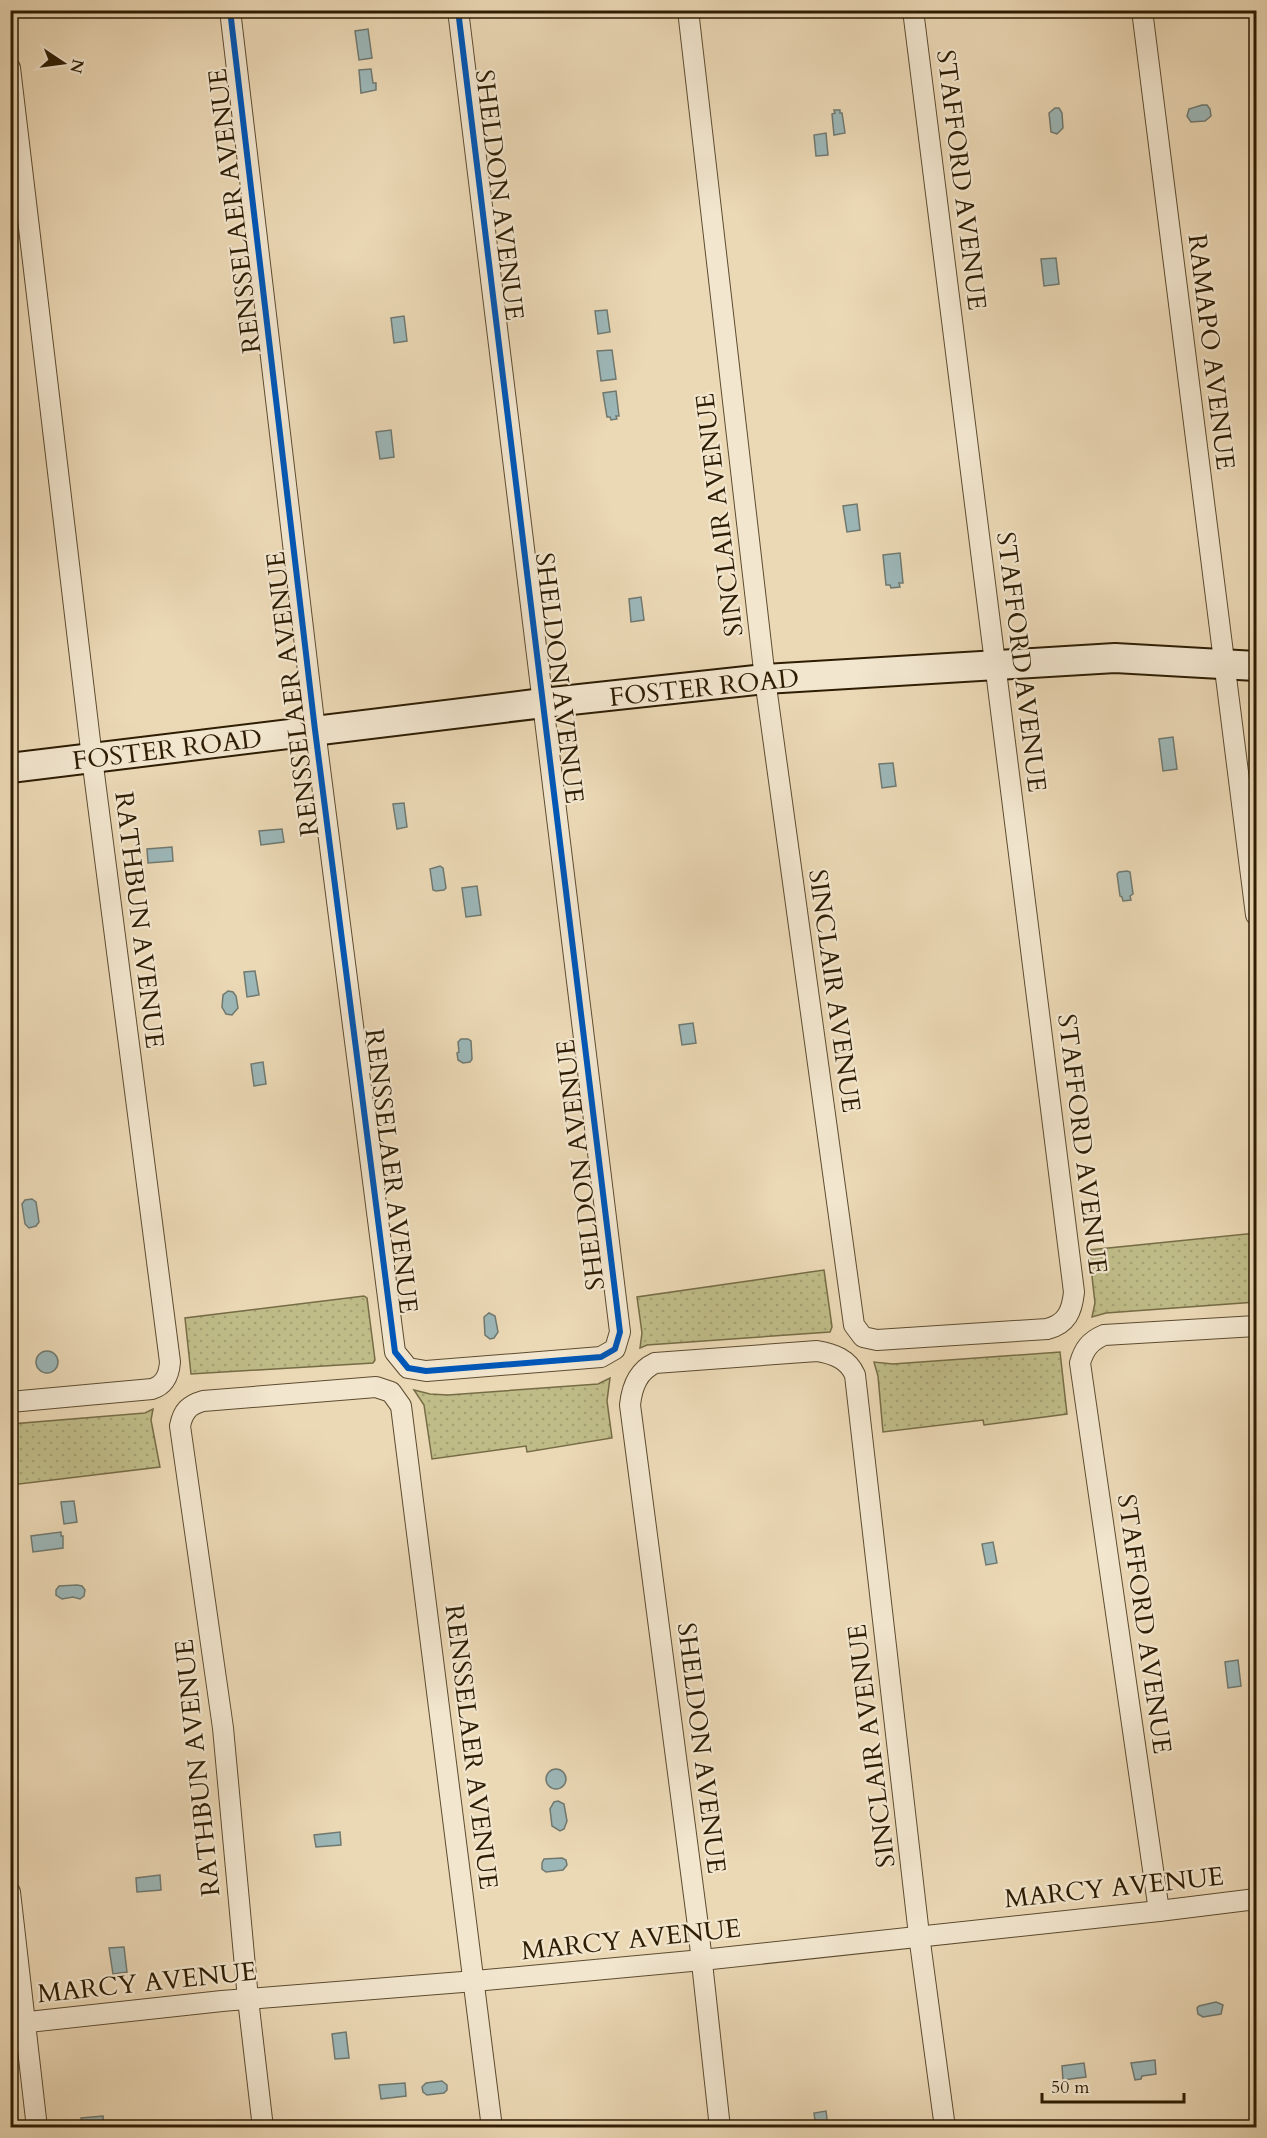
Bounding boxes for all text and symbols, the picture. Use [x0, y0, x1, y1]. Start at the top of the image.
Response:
north arrow [33, 33, 93, 93]
street label: STAFFORD AVENUE [928, 48, 995, 312]
text: N [64, 57, 89, 75]
street label: RENSSELAER AVENUE [200, 67, 269, 355]
street label: SHELDON AVENUE [467, 68, 532, 322]
street label: RAMAPO AVENUE [1180, 232, 1243, 472]
street label: SINCLAIR AVENUE [687, 391, 752, 639]
street label: STAFFORD AVENUE [988, 530, 1055, 794]
street label: RENSSELAER AVENUE [258, 550, 327, 838]
street label: SHELDON AVENUE [527, 551, 592, 805]
street label: FOSTER ROAD [607, 660, 801, 715]
street label: FOSTER ROAD [70, 721, 264, 778]
street label: RATHBUN AVENUE [106, 790, 173, 1050]
street label: SINCLAIR AVENUE [800, 867, 869, 1115]
street label: STAFFORD AVENUE [1049, 1012, 1116, 1276]
street label: RENSSELAER AVENUE [357, 1027, 426, 1315]
street label: SHELDON AVENUE [548, 1038, 613, 1292]
street label: STAFFORD AVENUE [1109, 1492, 1180, 1756]
street label: RENSSELAER AVENUE [437, 1603, 506, 1891]
street label: SHELDON AVENUE [669, 1621, 734, 1875]
street label: SINCLAIR AVENUE [839, 1622, 904, 1870]
street label: RATHBUN AVENUE [167, 1638, 228, 1898]
street label: MARCY AVENUE [1003, 1859, 1225, 1916]
street label: MARCY AVENUE [520, 1911, 742, 1968]
street label: MARCY AVENUE [36, 1954, 258, 2011]
scale bar [1042, 2066, 1184, 2104]
text: 50 m [1051, 2075, 1090, 2100]

